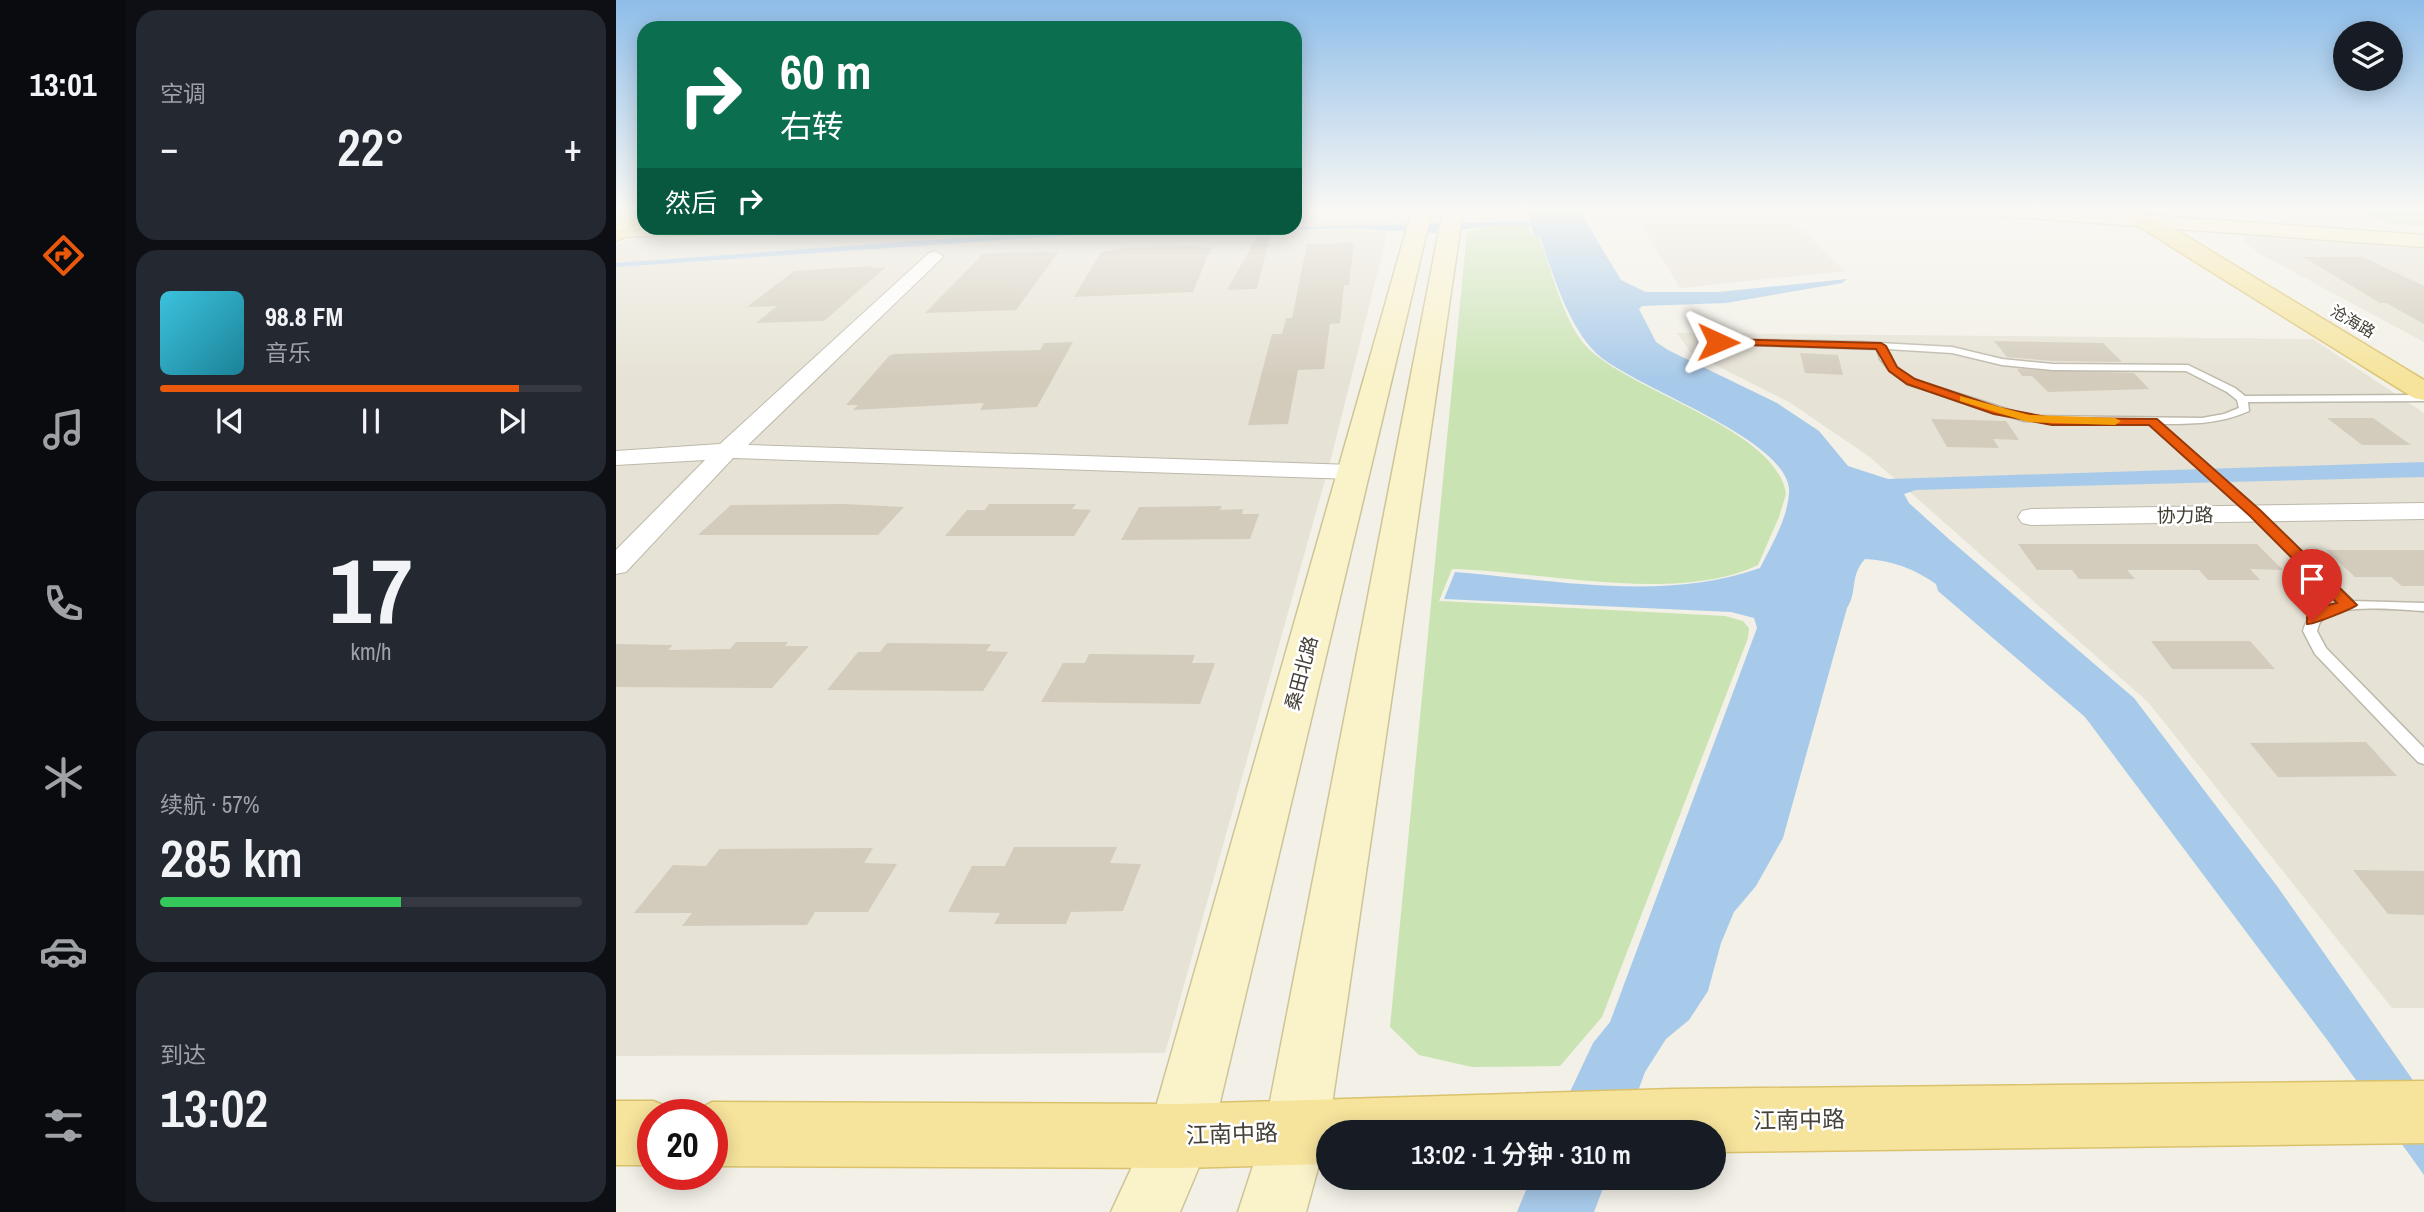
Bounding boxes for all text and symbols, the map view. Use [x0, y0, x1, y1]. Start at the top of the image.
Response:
map controls [2333, 21, 2403, 91]
button: layers [2333, 21, 2403, 91]
text: 60 m [780, 38, 872, 104]
icon: right [665, 49, 756, 140]
text: 13:01 [29, 63, 97, 106]
text: 空调 [160, 78, 206, 109]
text: 右转 [780, 105, 844, 148]
text: 22° [337, 112, 405, 182]
text: − [160, 122, 178, 173]
text: + [564, 122, 582, 173]
icon: right [731, 182, 769, 220]
text: 然后 [665, 185, 717, 220]
icon: directions [39, 231, 88, 280]
text: 98.8 FM [265, 299, 343, 334]
street label: 沧海路 [2327, 299, 2379, 343]
position arrow [1681, 305, 1755, 379]
text: 音乐 [265, 337, 311, 368]
icon: previous [211, 402, 249, 440]
icon: pause [352, 402, 390, 440]
icon: next [493, 402, 531, 440]
icon: music [39, 405, 88, 454]
street label: 协力路 [2156, 502, 2214, 528]
text: 17 [330, 529, 413, 651]
pin [2282, 549, 2342, 621]
icon: arrive [2293, 560, 2331, 598]
icon: phone [39, 579, 88, 628]
street label: 桑田北路 [1279, 633, 1323, 713]
text: km/h [351, 636, 391, 667]
icon: climate [39, 753, 88, 802]
text: 续航 · 57% [160, 789, 259, 820]
text: 285 km [160, 823, 303, 893]
icon: car [39, 927, 88, 976]
text: 到达 [160, 1039, 206, 1070]
text: 13:02 [160, 1073, 268, 1143]
speed limit sign: 20 [637, 1099, 728, 1190]
icon: filters [39, 1101, 88, 1150]
street label: 江南中路 [1753, 1103, 1845, 1136]
street label: 江南中路 [1185, 1116, 1278, 1151]
text: 13:02 · 1 分钟 · 310 m [1411, 1137, 1631, 1172]

